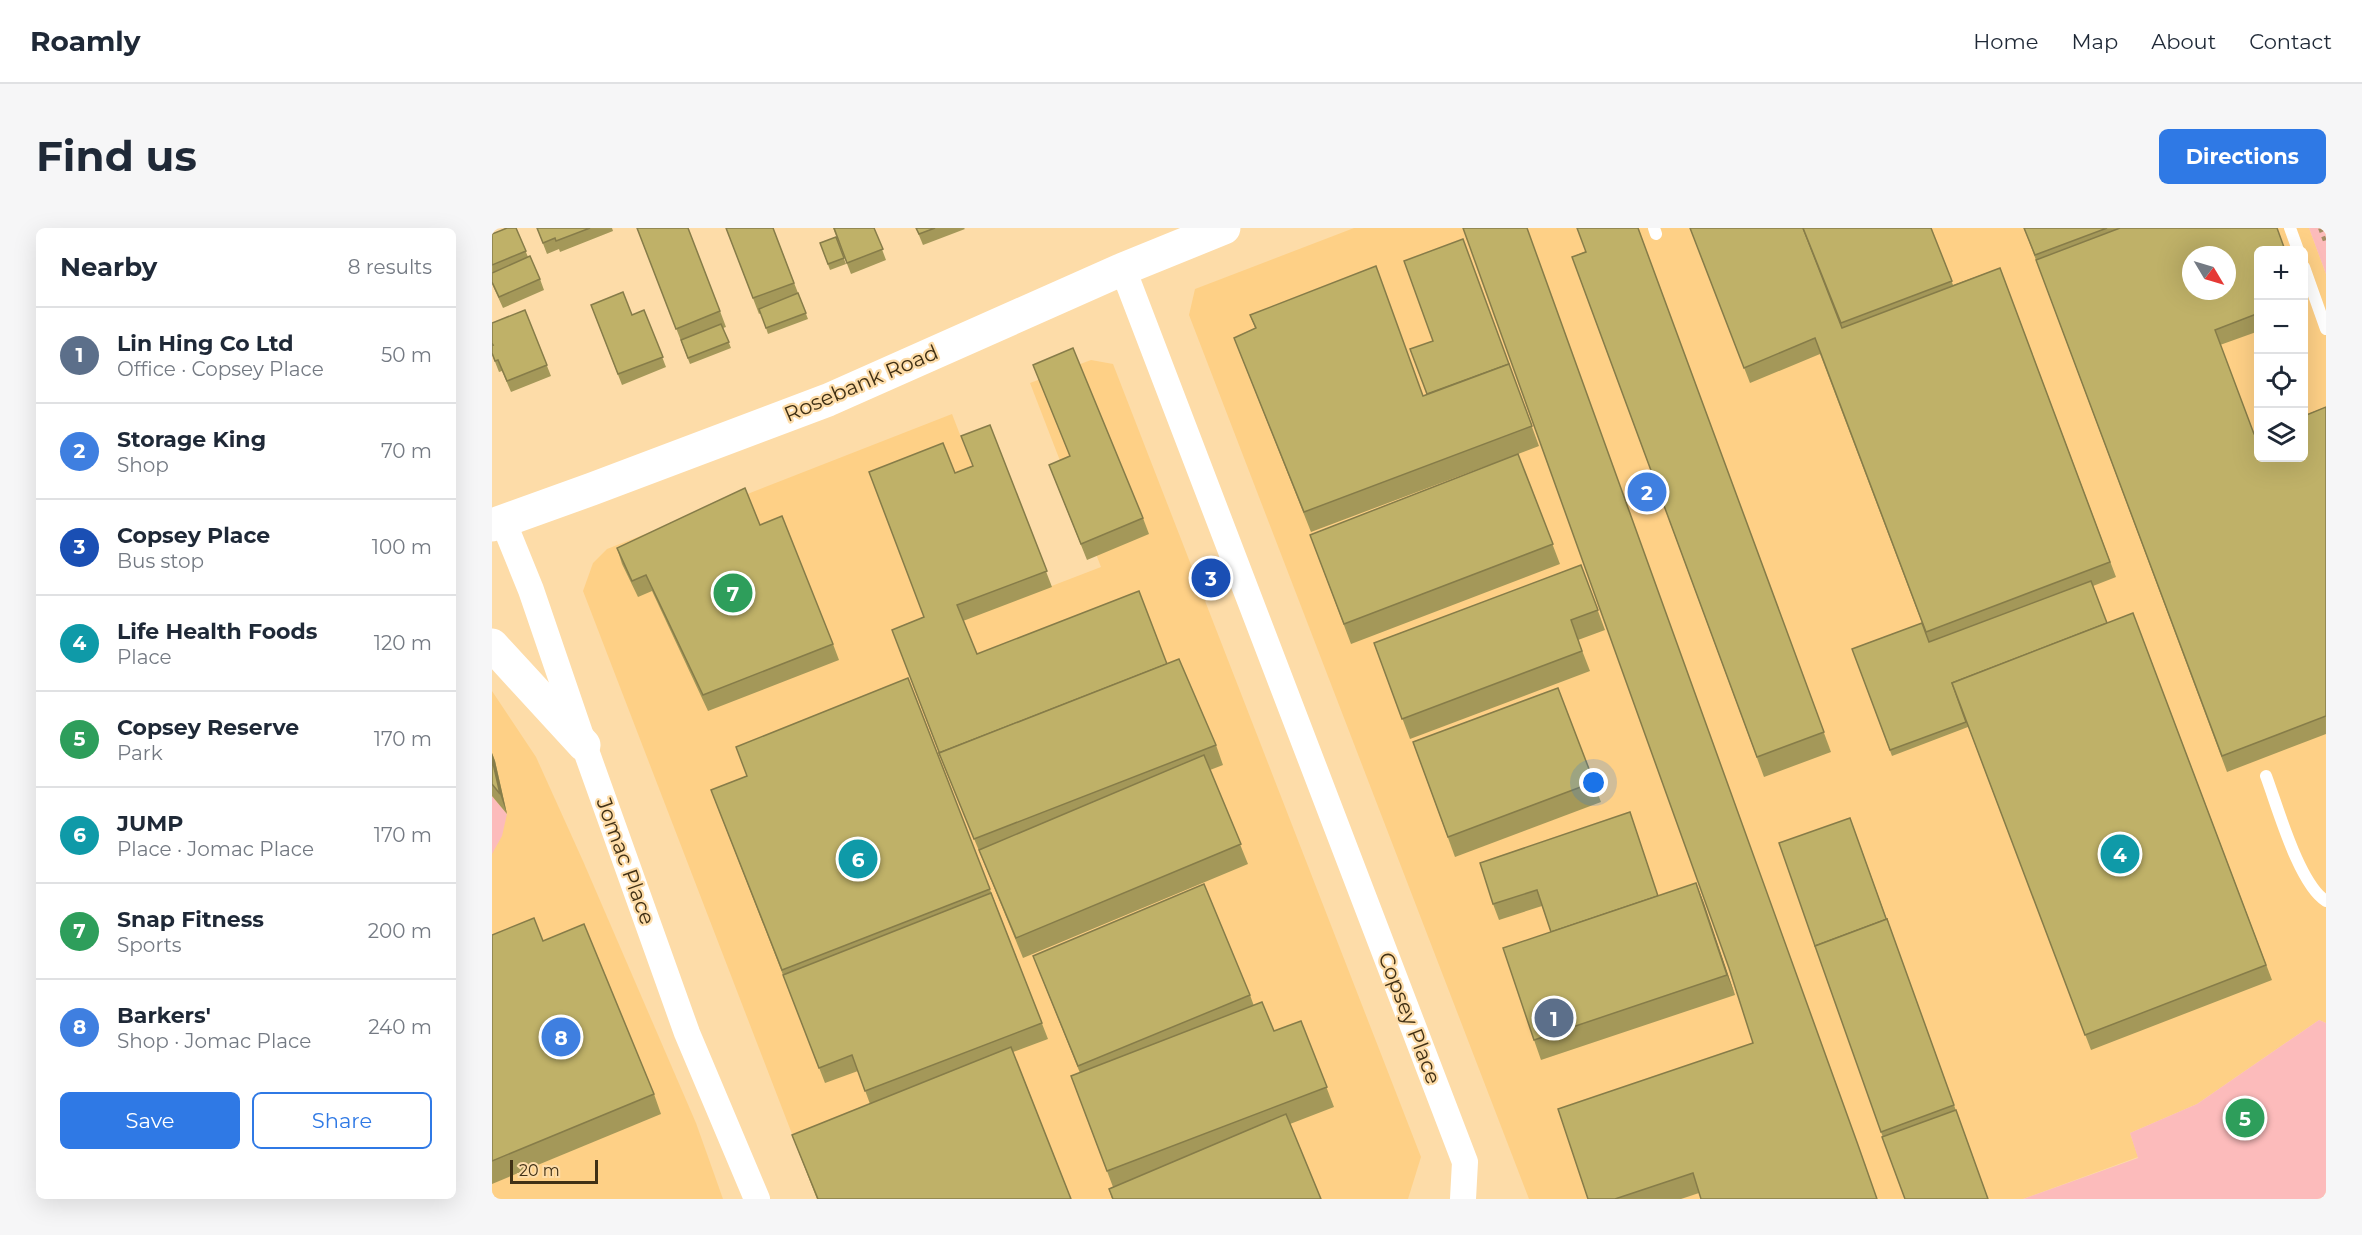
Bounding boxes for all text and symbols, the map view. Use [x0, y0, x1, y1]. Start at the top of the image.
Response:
text: Roamly [30, 24, 140, 58]
text: Home [1973, 29, 2038, 54]
text: Map [2071, 29, 2118, 54]
text: About [2151, 29, 2216, 54]
text: Contact [2249, 29, 2332, 54]
button: Directions [2159, 129, 2326, 184]
text: Find us [36, 130, 197, 182]
north arrow [2182, 246, 2236, 300]
map controls [2254, 246, 2308, 462]
button: + [2254, 246, 2308, 300]
text: Nearby [60, 251, 157, 283]
text: 8 results [348, 255, 432, 279]
button: − [2254, 300, 2308, 354]
text: Lin Hing Co Ltd [117, 330, 293, 357]
street label: Rosebank Road [780, 339, 942, 427]
text: 1 [76, 343, 83, 367]
text: 50 m [381, 343, 432, 367]
button: locate [2254, 354, 2308, 408]
text: Office · Copsey Place [117, 357, 324, 381]
button: layers [2254, 408, 2308, 462]
text: Storage King [117, 426, 266, 453]
text: 2 [74, 439, 85, 463]
text: 70 m [381, 439, 432, 463]
text: Shop [117, 453, 169, 477]
pin: 2 [1628, 470, 1666, 514]
text: Copsey Place [117, 522, 270, 549]
text: 3 [74, 535, 85, 559]
text: 100 m [372, 535, 432, 559]
text: Bus stop [117, 549, 204, 573]
pin: 3 [1192, 556, 1230, 600]
pin: 7 [714, 570, 752, 616]
text: Life Health Foods [117, 618, 317, 645]
text: 4 [73, 631, 86, 655]
text: 120 m [374, 631, 432, 655]
text: Place [117, 645, 172, 669]
text: Copsey Reserve [117, 714, 299, 741]
text: 5 [74, 727, 85, 751]
text: 170 m [374, 727, 432, 751]
text: Park [117, 741, 163, 765]
your location [1579, 768, 1608, 797]
street label: Jomac Place [591, 793, 661, 928]
text: JUMP [117, 810, 183, 837]
text: 6 [73, 823, 86, 847]
text: 170 m [374, 823, 432, 847]
pin: 4 [2100, 832, 2140, 876]
pin: 6 [838, 836, 878, 882]
text: Place · Jomac Place [117, 837, 314, 861]
text: Snap Fitness [117, 906, 264, 933]
text: 7 [73, 919, 86, 943]
text: 200 m [368, 919, 432, 943]
text: Sports [117, 933, 182, 957]
street label: Copsey Place [1373, 949, 1447, 1087]
pin: 1 [1534, 996, 1574, 1040]
text: Barkers' [117, 1002, 211, 1029]
pin: 8 [542, 1014, 580, 1060]
text: 8 [73, 1015, 86, 1039]
text: 240 m [368, 1015, 432, 1039]
text: Shop · Jomac Place [117, 1029, 311, 1053]
button: Save [60, 1092, 240, 1149]
button: Share [252, 1092, 432, 1149]
pin: 5 [2226, 1096, 2264, 1140]
scale bar [510, 1157, 598, 1184]
text: 20 m [519, 1161, 560, 1180]

